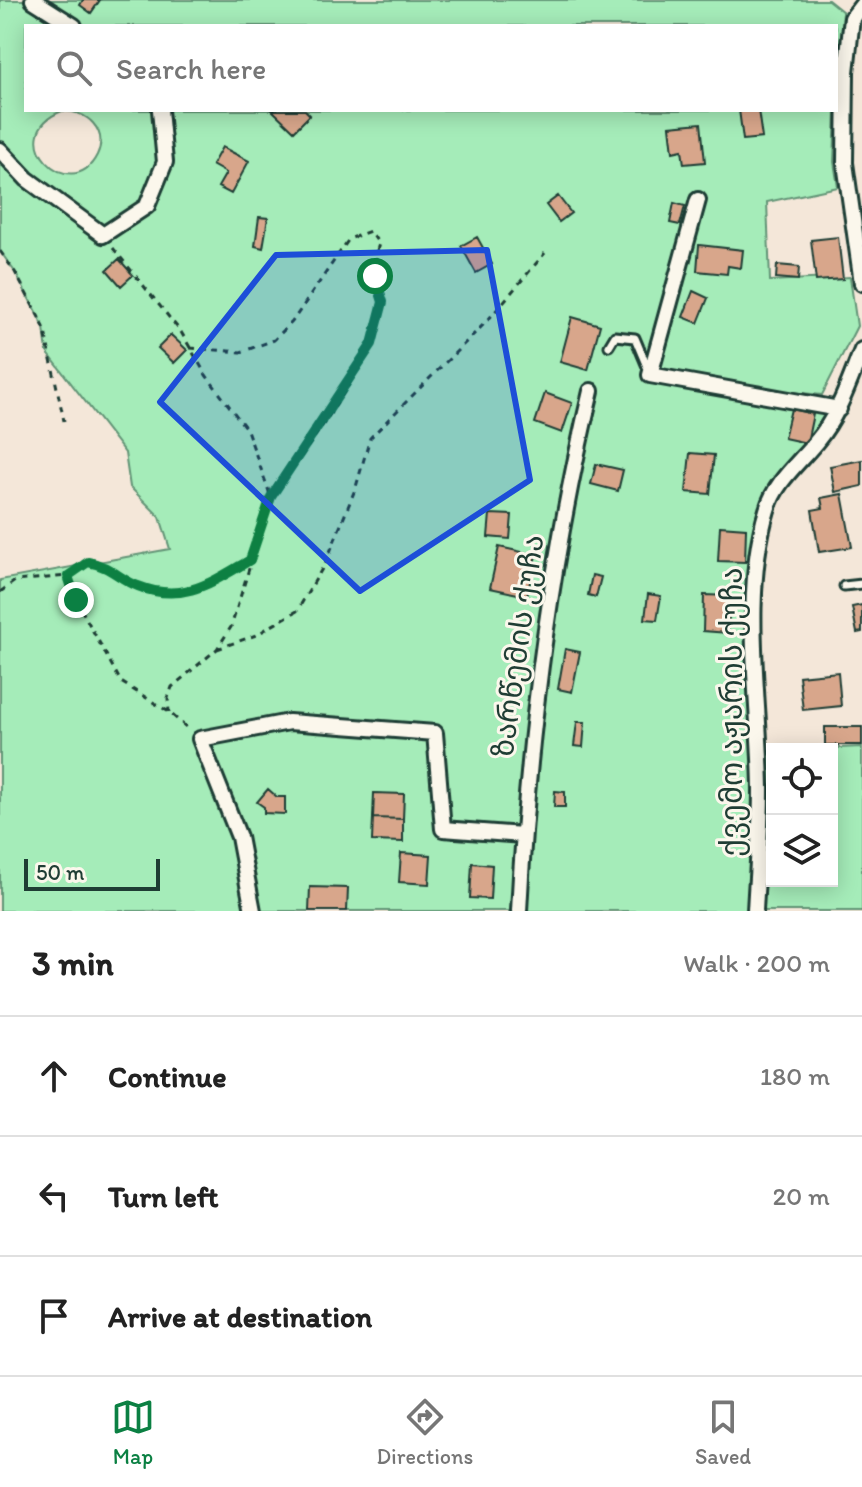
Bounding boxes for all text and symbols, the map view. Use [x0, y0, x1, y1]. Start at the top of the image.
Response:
search box [24, 24, 838, 112]
icon: search [52, 46, 96, 90]
text: Search here [116, 50, 266, 87]
route start [357, 258, 393, 294]
street label: ზარწემის ქუჩა [484, 532, 551, 760]
street label: ქვემო აჟარის ქუჩა [713, 567, 750, 857]
route end [58, 582, 94, 618]
map controls [766, 743, 838, 887]
button: locate [766, 743, 838, 815]
button: layers [766, 815, 838, 887]
scale bar [24, 855, 160, 891]
text: 50 m [36, 859, 85, 886]
text: 3 min [32, 943, 114, 984]
text: Walk · 200 m [683, 947, 830, 979]
icon: ahead [32, 1054, 76, 1098]
text: Continue [108, 1058, 227, 1095]
text: 180 m [760, 1060, 830, 1092]
icon: left [32, 1174, 76, 1218]
text: Turn left [108, 1178, 219, 1215]
text: 20 m [773, 1180, 830, 1212]
icon: arrive [32, 1294, 76, 1338]
text: Arrive at destination [108, 1298, 372, 1335]
tab: Map [111, 1395, 155, 1470]
tab: Directions [377, 1395, 473, 1470]
tab: Saved [695, 1395, 751, 1470]

